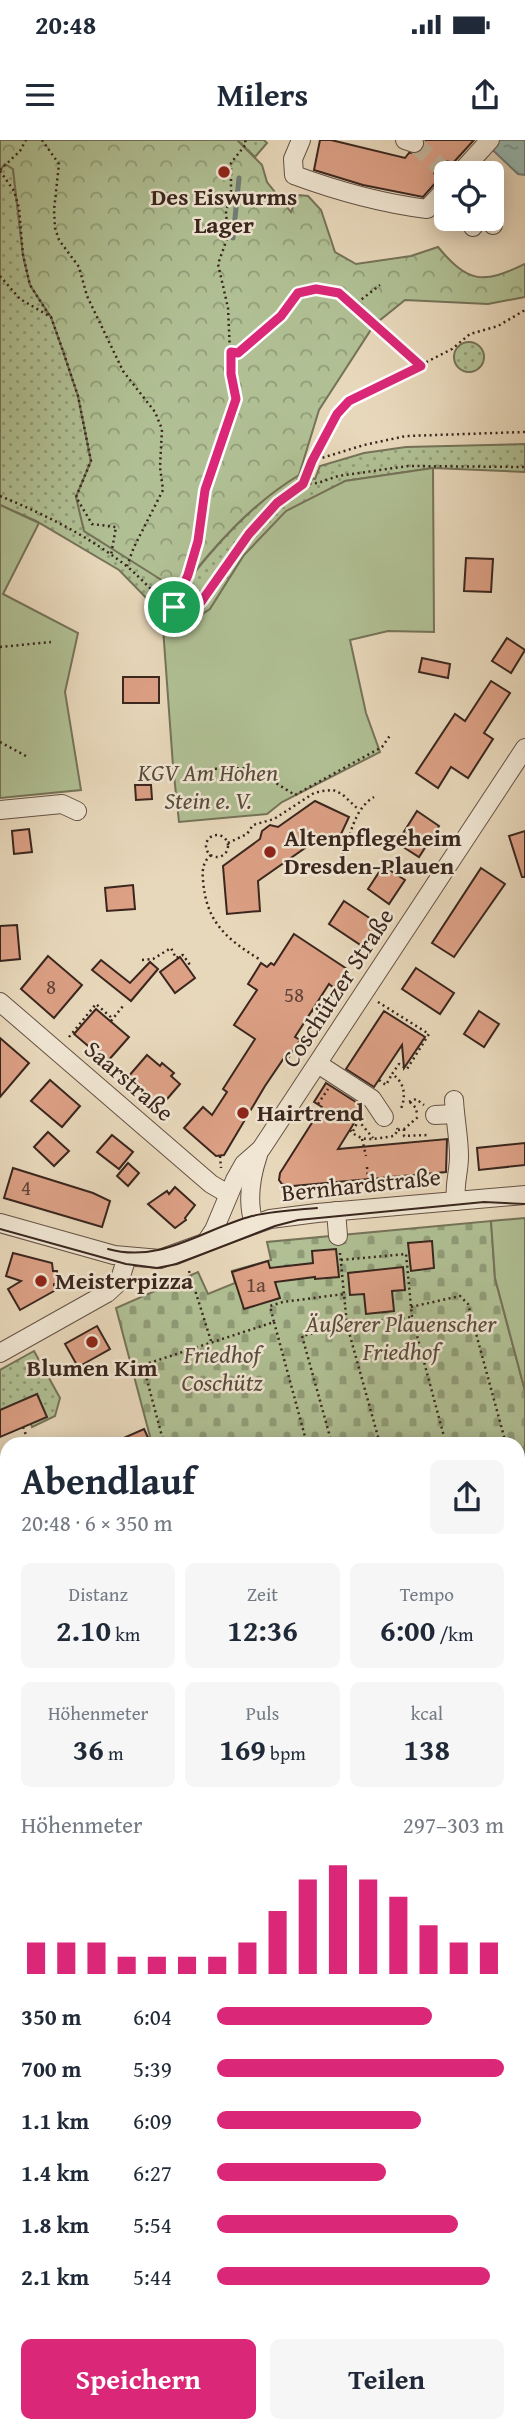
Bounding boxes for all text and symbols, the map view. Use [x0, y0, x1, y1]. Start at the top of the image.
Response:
text: 20:48 [35, 5, 96, 44]
text: Milers [217, 71, 308, 118]
icon: menu [21, 76, 59, 114]
icon: share [466, 76, 504, 114]
map controls [434, 161, 504, 231]
button: locate [434, 161, 504, 231]
marker: Des Eiswurms Lager [216, 164, 232, 180]
place label: Des Eiswurms Lager [151, 179, 297, 242]
pin [144, 577, 204, 637]
icon: arrive [155, 588, 193, 626]
park label: KGV Am Hohen Stein e. V. [137, 755, 278, 818]
place label: Altenpflegeheim Dresden-Plauen [284, 820, 462, 883]
marker: Altenpflegeheim Dresden-Plauen [262, 844, 278, 860]
street label: Coschützer Straße [273, 901, 402, 1074]
house number: 8 [46, 971, 56, 1002]
house number: 58 [284, 979, 304, 1010]
street label: Saarstraße [77, 1032, 182, 1129]
place label: Hairtrend [257, 1095, 364, 1130]
marker: Hairtrend [235, 1105, 251, 1121]
street label: Bernhardstraße [280, 1159, 442, 1210]
house number: 4 [21, 1172, 31, 1203]
place label: Meisterpizza [55, 1263, 194, 1298]
house number: 1a [246, 1269, 266, 1300]
marker: Meisterpizza [33, 1273, 49, 1289]
park label: Äußerer Plauenscher Friedhof [305, 1306, 498, 1369]
marker: Blumen Kim [84, 1334, 100, 1350]
park label: Friedhof Coschütz [181, 1337, 265, 1400]
place label: Blumen Kim [26, 1350, 158, 1385]
text: Abendlauf [21, 1452, 195, 1508]
button: share [430, 1460, 504, 1534]
text: 20:48 · 6 × 350 m [21, 1506, 173, 1539]
text: Distanz [69, 1580, 128, 1608]
text: Zeit [247, 1580, 278, 1608]
text: Tempo [400, 1580, 454, 1608]
text: 2.10 [56, 1608, 111, 1652]
text: 12:36 [227, 1608, 298, 1652]
text: 6:00 [380, 1608, 435, 1652]
text: km [111, 1620, 140, 1648]
text: /km [435, 1620, 474, 1648]
text: Höhenmeter [48, 1699, 148, 1727]
text: Puls [246, 1699, 279, 1727]
text: kcal [411, 1699, 443, 1727]
text: 36 [73, 1727, 104, 1771]
text: 169 [219, 1727, 266, 1771]
text: 138 [404, 1727, 450, 1771]
text: m [104, 1739, 124, 1767]
text: bpm [266, 1739, 306, 1767]
text: Höhenmeter [21, 1808, 143, 1841]
text: 297–303 m [403, 1808, 504, 1841]
text: 350 m [21, 2000, 82, 2033]
text: 6:04 [133, 2000, 172, 2033]
text: 700 m [21, 2052, 82, 2085]
text: 5:39 [133, 2052, 172, 2085]
text: 1.1 km [21, 2104, 89, 2137]
text: 6:09 [133, 2104, 172, 2137]
text: 1.4 km [21, 2156, 89, 2189]
text: 6:27 [133, 2156, 172, 2189]
text: 1.8 km [21, 2208, 89, 2241]
text: 5:54 [133, 2208, 172, 2241]
text: 2.1 km [21, 2260, 89, 2293]
text: 5:44 [133, 2260, 172, 2293]
button: Speichern [21, 2339, 256, 2419]
button: Teilen [270, 2339, 504, 2419]

